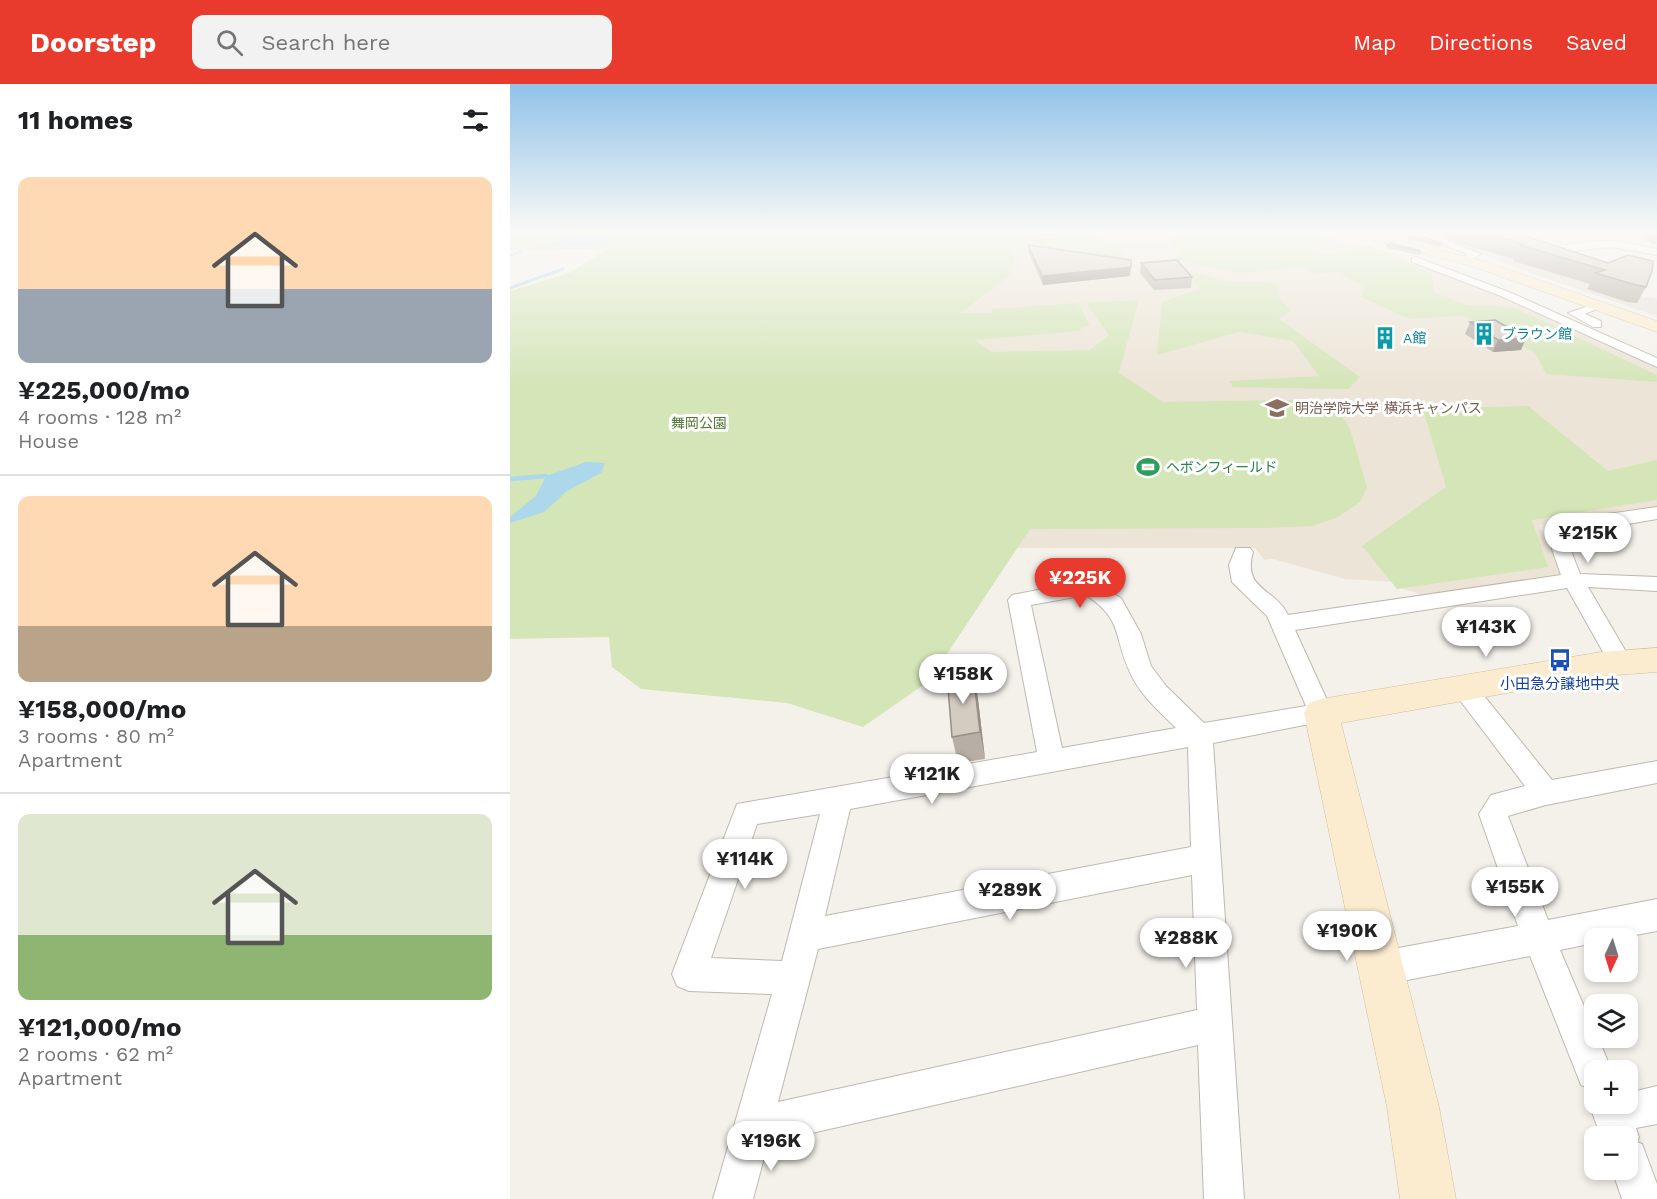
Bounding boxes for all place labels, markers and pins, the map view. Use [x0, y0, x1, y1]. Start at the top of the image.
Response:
building icon: ブラウン館 [1471, 321, 1497, 347]
building icon: A館 [1372, 325, 1398, 351]
place label: ブラウン館 [1502, 326, 1572, 342]
place label: A館 [1403, 330, 1426, 346]
school or university icon: 明治学院大学 横浜キャンパス [1264, 395, 1290, 421]
place label: 明治学院大学 横浜キャンパス [1295, 400, 1482, 416]
sports icon: ヘボンフィールド [1135, 454, 1161, 480]
place label: ヘボンフィールド [1166, 459, 1277, 475]
pin: ¥215K [1546, 513, 1630, 564]
pin: ¥225K [1038, 558, 1122, 609]
pin: ¥143K [1444, 607, 1528, 658]
bus stop icon: 小田急分譲地中央 [1547, 647, 1573, 673]
pin: ¥158K [921, 654, 1005, 705]
place label: 小田急分譲地中央 [1500, 675, 1620, 693]
pin: ¥121K [890, 754, 974, 805]
pin: ¥114K [703, 839, 787, 890]
pin: ¥155K [1473, 867, 1557, 918]
pin: ¥289K [968, 870, 1052, 921]
pin: ¥190K [1305, 911, 1389, 962]
pin: ¥288K [1144, 918, 1228, 969]
pin: ¥196K [729, 1121, 813, 1172]

